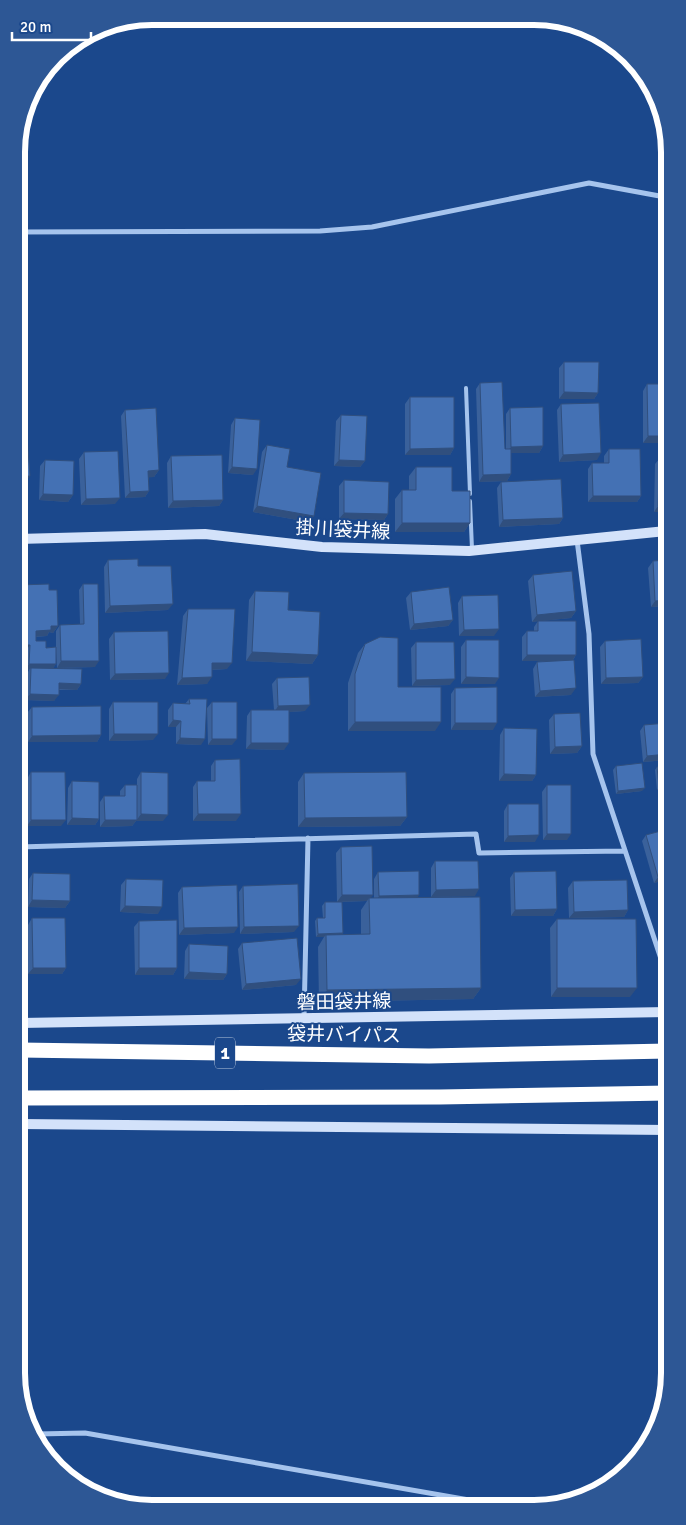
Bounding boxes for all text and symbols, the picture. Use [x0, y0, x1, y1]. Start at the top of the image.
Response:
scale bar [12, 10, 91, 42]
text: 20 m [20, 18, 51, 36]
street label: 掛川袋井線 [295, 516, 391, 544]
street label: 磐田袋井線 [296, 989, 392, 1015]
street label: 袋井バイパス [287, 1022, 401, 1048]
road number: 1 [215, 1038, 235, 1068]

